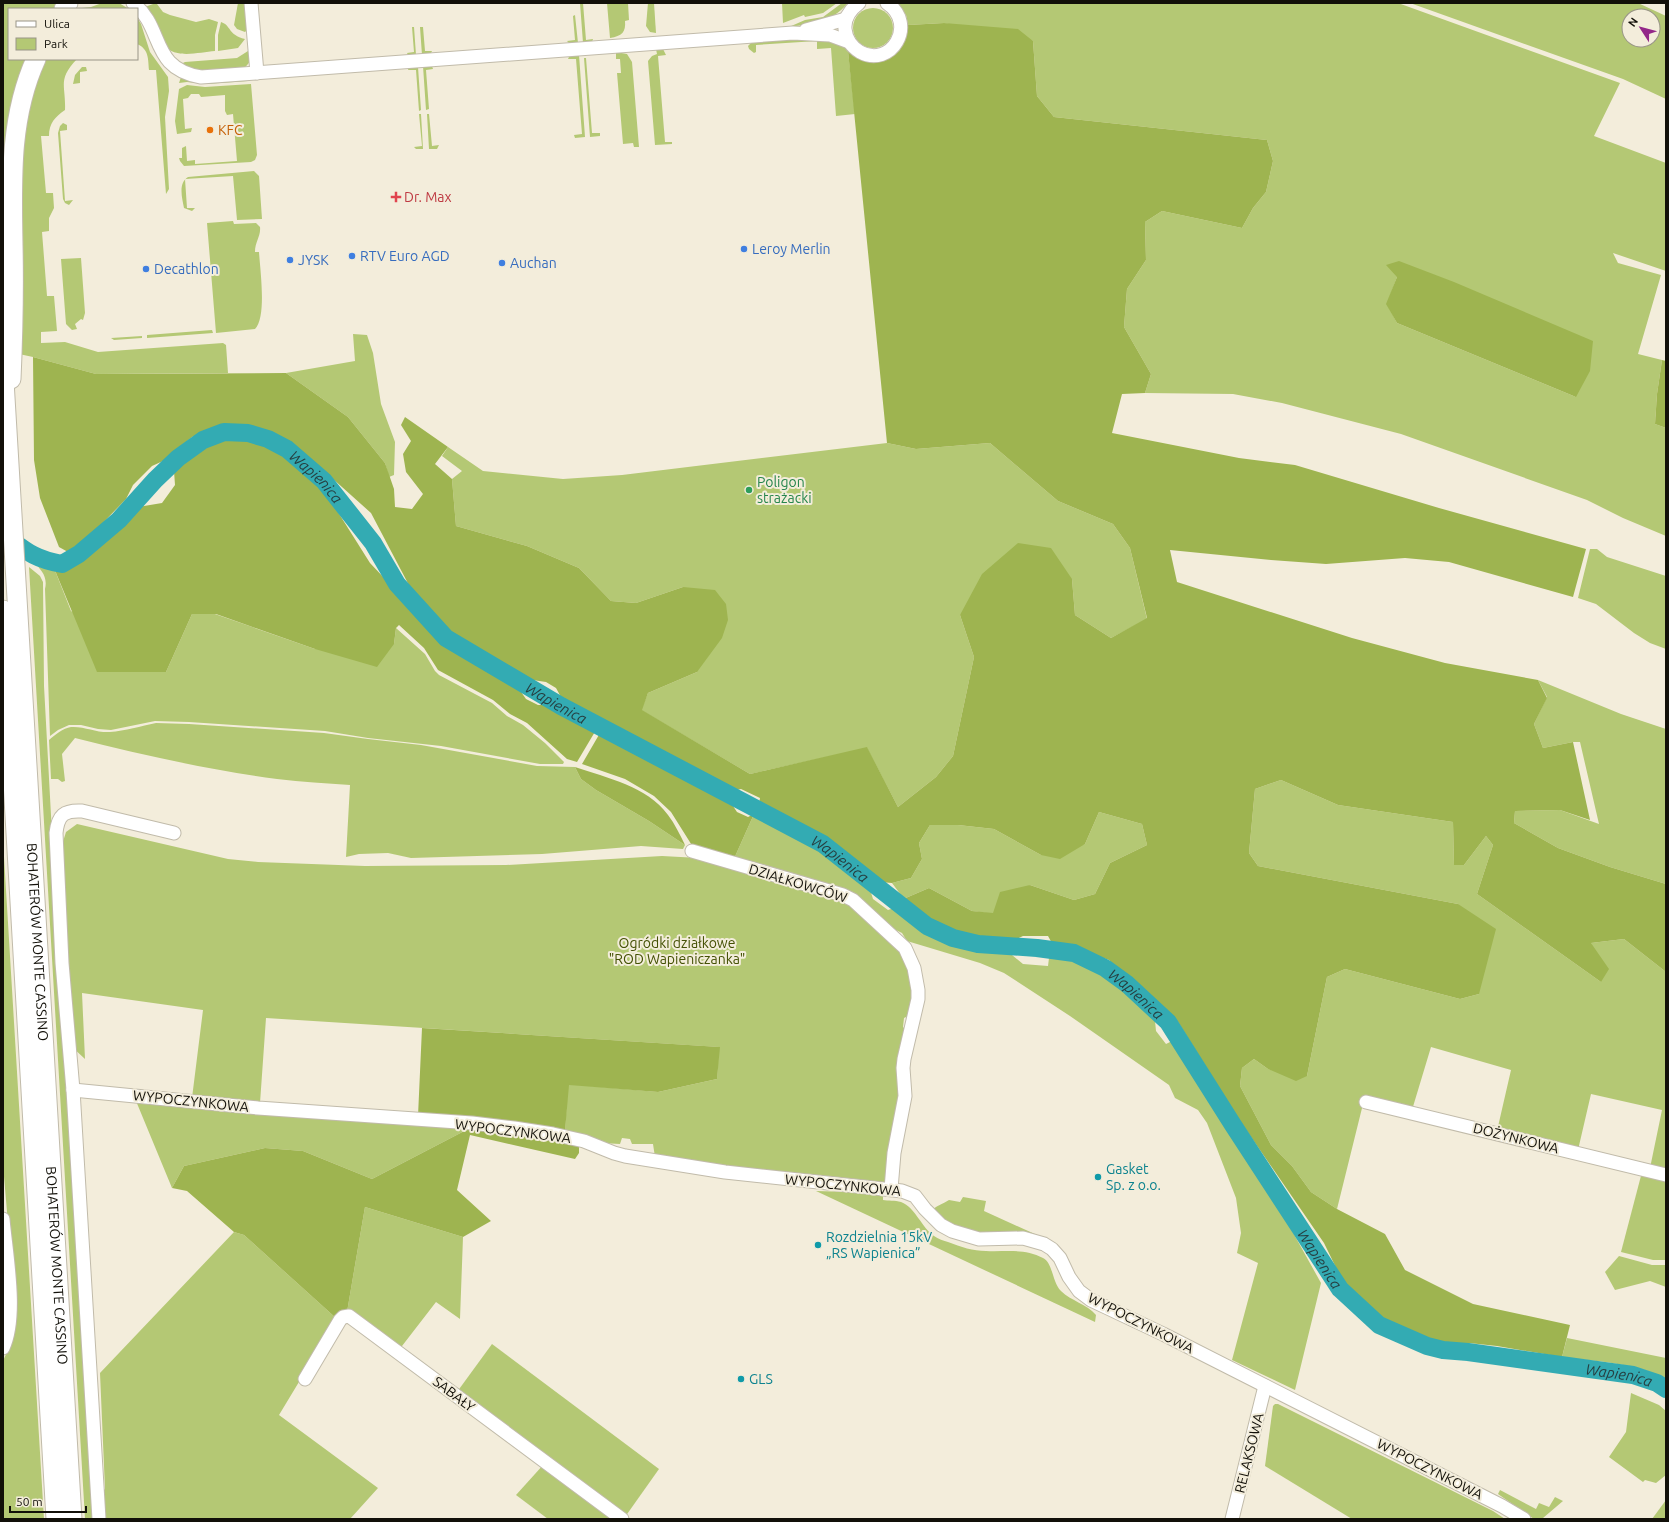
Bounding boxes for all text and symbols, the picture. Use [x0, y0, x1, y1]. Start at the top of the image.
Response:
legend [8, 8, 138, 60]
north arrow [1621, 8, 1661, 48]
text: N [1626, 15, 1640, 29]
text: Ulica [44, 17, 70, 30]
text: Park [44, 37, 68, 50]
place label: KFC [218, 122, 243, 138]
marker: KFC [205, 125, 215, 135]
place label: Dr. Max [404, 189, 452, 205]
marker: Dr. Max [391, 192, 401, 202]
place label: Leroy Merlin [752, 241, 831, 257]
marker: Leroy Merlin [739, 244, 749, 254]
place label: RTV Euro AGD [360, 248, 450, 264]
marker: RTV Euro AGD [347, 251, 357, 261]
place label: JYSK [298, 252, 329, 268]
marker: JYSK [285, 255, 295, 265]
place label: Auchan [510, 255, 557, 271]
marker: Auchan [497, 258, 507, 268]
place label: Decathlon [154, 261, 219, 277]
marker: Decathlon [141, 264, 151, 274]
water label: Wapienica [286, 447, 346, 506]
place label: Poligon strażacki [757, 474, 812, 506]
marker: Poligon strażacki [744, 485, 754, 495]
water label: Wapienica [523, 679, 590, 727]
water label: Wapienica [809, 831, 872, 885]
street label: BOHATERÓW MONTE CASSINO [24, 842, 51, 1042]
street label: DZIAŁKOWCÓW [747, 859, 849, 906]
park label: Ogródki działkowe "ROD Wapieniczanka" [609, 935, 745, 967]
water label: Wapienica [1105, 965, 1167, 1022]
street label: WYPOCZYNKOWA [132, 1087, 250, 1115]
street label: WYPOCZYNKOWA [454, 1116, 572, 1146]
street label: DOŻYNKOWA [1471, 1120, 1561, 1156]
place label: Gasket Sp. z o.o. [1106, 1161, 1161, 1193]
street label: BOHATERÓW MONTE CASSINO [43, 1166, 71, 1365]
street label: WYPOCZYNKOWA [784, 1171, 902, 1199]
marker: Gasket Sp. z o.o. [1093, 1172, 1103, 1182]
water label: Wapienica [1295, 1226, 1346, 1292]
place label: Rozdzielnia 15kV „RS Wapienica” [826, 1229, 932, 1261]
marker: Rozdzielnia 15kV „RS Wapienica” [813, 1240, 823, 1250]
street label: WYPOCZYNKOWA [1085, 1289, 1197, 1357]
water label: Wapienica [1585, 1360, 1655, 1389]
place label: GLS [749, 1371, 773, 1387]
street label: SABAŁY [430, 1373, 478, 1415]
marker: GLS [736, 1374, 746, 1384]
street label: RELAKSOWA [1231, 1411, 1267, 1495]
street label: WYPOCZYNKOWA [1374, 1435, 1486, 1503]
scale bar [10, 1488, 86, 1514]
text: 50 m [16, 1495, 43, 1508]

